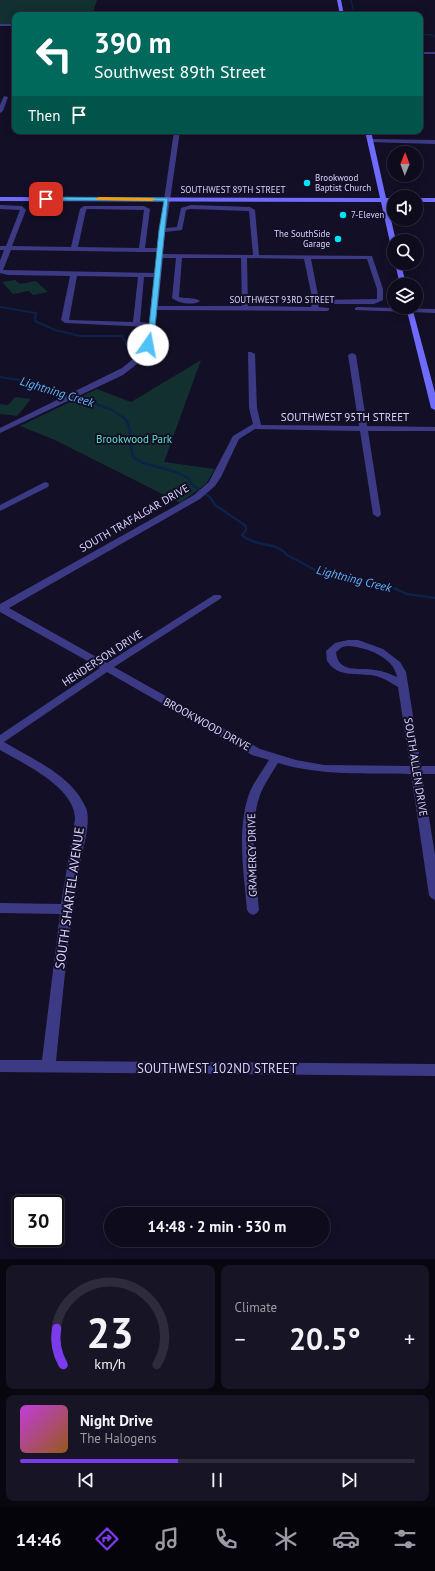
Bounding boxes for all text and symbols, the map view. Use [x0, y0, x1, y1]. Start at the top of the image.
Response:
text: 390 m [94, 24, 171, 61]
icon: left [28, 28, 80, 80]
text: Southwest 89th Street [94, 60, 266, 83]
icon: arrive [68, 104, 90, 126]
text: Then [28, 106, 60, 125]
north arrow [387, 146, 423, 182]
map controls [387, 146, 423, 314]
place label: Brookwood Baptist Church [315, 172, 371, 193]
marker: Brookwood Baptist Church [302, 178, 312, 188]
pin [29, 182, 63, 216]
street label: SOUTHWEST 89TH STREET [181, 184, 285, 195]
icon: arrive [35, 188, 57, 210]
button: sound [387, 190, 423, 226]
place label: 7-Eleven [351, 209, 384, 220]
marker: 7-Eleven [338, 210, 348, 220]
place label: The SouthSide Garage [274, 228, 330, 249]
marker: The SouthSide Garage [333, 234, 343, 244]
button: search [387, 234, 423, 270]
button: layers [387, 278, 423, 314]
street label: SOUTHWEST 93RD STREET [229, 294, 335, 305]
position arrow [127, 324, 169, 366]
water label: Lightning Creek [18, 373, 97, 410]
street label: SOUTHWEST 95TH STREET [281, 410, 409, 424]
park label: Brookwood Park [96, 432, 173, 446]
street label: SOUTH TRAFALGAR DRIVE [77, 481, 191, 555]
water label: Lightning Creek [315, 562, 394, 595]
street label: HENDERSON DRIVE [59, 627, 145, 689]
street label: BROOKWOOD DRIVE [161, 694, 253, 754]
street label: SOUTH ALLEN DRIVE [401, 717, 431, 817]
street label: GRAMERCY DRIVE [244, 813, 260, 897]
street label: SOUTH SHARTEL AVENUE [51, 826, 88, 970]
street label: SOUTHWEST 102ND STREET [137, 1060, 297, 1077]
speed limit sign: 30 [12, 1195, 64, 1247]
text: 14:48 · 2 min · 530 m [148, 1217, 286, 1236]
text: Climate [235, 1299, 277, 1316]
text: 23 [87, 1306, 134, 1359]
text: 20.5° [289, 1319, 361, 1358]
text: − [235, 1325, 246, 1353]
text: + [404, 1325, 415, 1353]
text: km/h [95, 1354, 126, 1373]
text: Night Drive [80, 1411, 153, 1430]
text: The Halogens [80, 1430, 157, 1447]
icon: previous [75, 1469, 97, 1491]
icon: pause [206, 1469, 228, 1491]
icon: next [338, 1469, 360, 1491]
icon: directions [93, 1525, 121, 1553]
icon: music [153, 1525, 181, 1553]
icon: phone [212, 1525, 240, 1553]
icon: climate [272, 1525, 300, 1553]
icon: car [332, 1525, 360, 1553]
icon: filters [391, 1525, 419, 1553]
text: 14:46 [16, 1528, 61, 1551]

